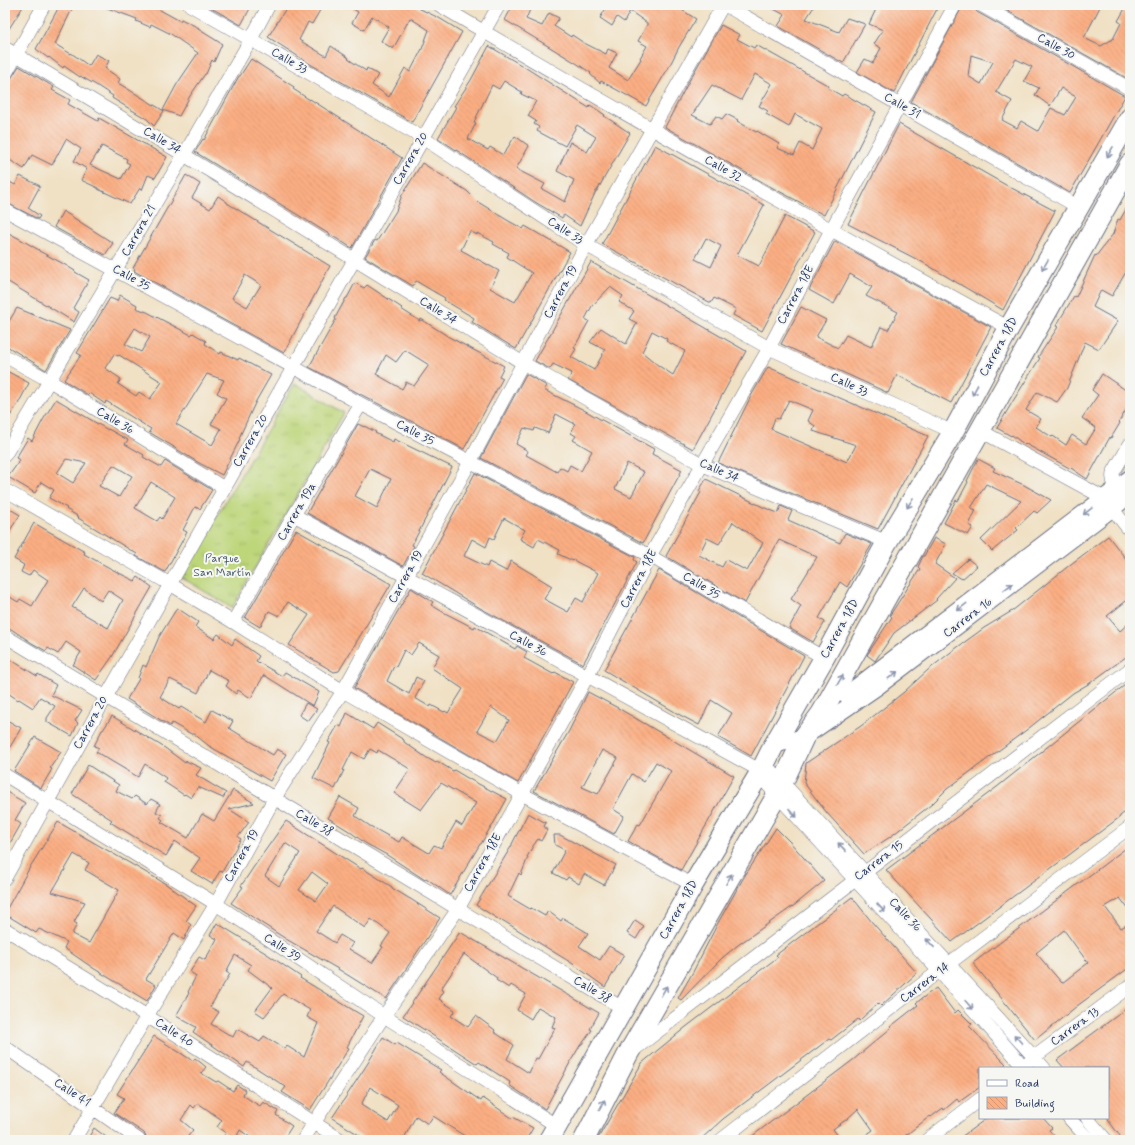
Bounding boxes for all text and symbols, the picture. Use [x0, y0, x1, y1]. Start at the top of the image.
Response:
street label: Calle 30 [1034, 30, 1078, 64]
street label: Calle 33 [268, 44, 310, 78]
street label: Calle 31 [881, 89, 923, 123]
street label: Calle 34 [140, 123, 184, 159]
street label: Carrera 20 [389, 130, 433, 188]
one-way arrow [1106, 146, 1114, 158]
street label: Calle 32 [701, 152, 745, 186]
street label: Carrera 21 [118, 202, 160, 260]
street label: Calle 33 [544, 214, 586, 248]
one-way arrow [1041, 259, 1049, 271]
street label: Calle 35 [109, 261, 153, 295]
street label: Carrera 19 [540, 262, 582, 322]
street label: Carrera 18E [774, 263, 818, 327]
street label: Calle 34 [416, 293, 460, 329]
street label: Carrera 18D [976, 314, 1022, 380]
street label: Calle 33 [828, 369, 870, 401]
one-way arrow [971, 384, 979, 396]
street label: Calle 36 [93, 404, 137, 439]
street label: Carrera 20 [229, 412, 273, 470]
street label: Calle 35 [393, 416, 437, 450]
street label: Calle 34 [697, 455, 741, 487]
street label: Carrera 19a [274, 480, 320, 544]
one-way arrow [906, 497, 914, 509]
one-way arrow [1082, 506, 1093, 515]
street label: Carrera 18E [617, 547, 661, 611]
street label: Carrera 19 [385, 548, 427, 606]
park label: Parque San Martín [193, 551, 251, 581]
street label: Calle 35 [679, 569, 723, 603]
one-way arrow [1002, 583, 1013, 592]
street label: Carrera 16 [940, 594, 996, 642]
street label: Carrera 18D [817, 596, 863, 662]
one-way arrow [957, 603, 968, 611]
street label: Calle 36 [506, 627, 550, 661]
one-way arrow [888, 670, 899, 679]
one-way arrow [836, 674, 844, 686]
street label: Carrera 20 [70, 693, 112, 752]
street label: Calle 38 [292, 806, 336, 840]
one-way arrow [788, 808, 798, 818]
street label: Carrera 19 [221, 827, 263, 885]
street label: Carrera 18E [460, 831, 506, 895]
street label: Carrera 15 [851, 837, 907, 885]
one-way arrow [838, 843, 847, 853]
one-way arrow [726, 873, 734, 885]
street label: Carrera 18D [656, 877, 702, 943]
street label: Calle 36 [885, 895, 925, 936]
one-way arrow [876, 903, 885, 913]
street label: Calle 39 [260, 930, 304, 966]
one-way arrow [925, 938, 935, 948]
street label: Carrera 14 [897, 959, 953, 1007]
street label: Calle 38 [570, 973, 614, 1007]
one-way arrow [661, 986, 669, 998]
one-way arrow [964, 999, 973, 1010]
street label: Carrera 13 [1048, 1004, 1102, 1050]
street label: Calle 40 [152, 1015, 196, 1051]
one-way arrow [1013, 1034, 1022, 1044]
legend [979, 1067, 1109, 1119]
street label: Calle 41 [50, 1075, 94, 1111]
text: Road [1015, 1076, 1039, 1092]
text: Building [1015, 1096, 1055, 1113]
one-way arrow [598, 1100, 606, 1112]

